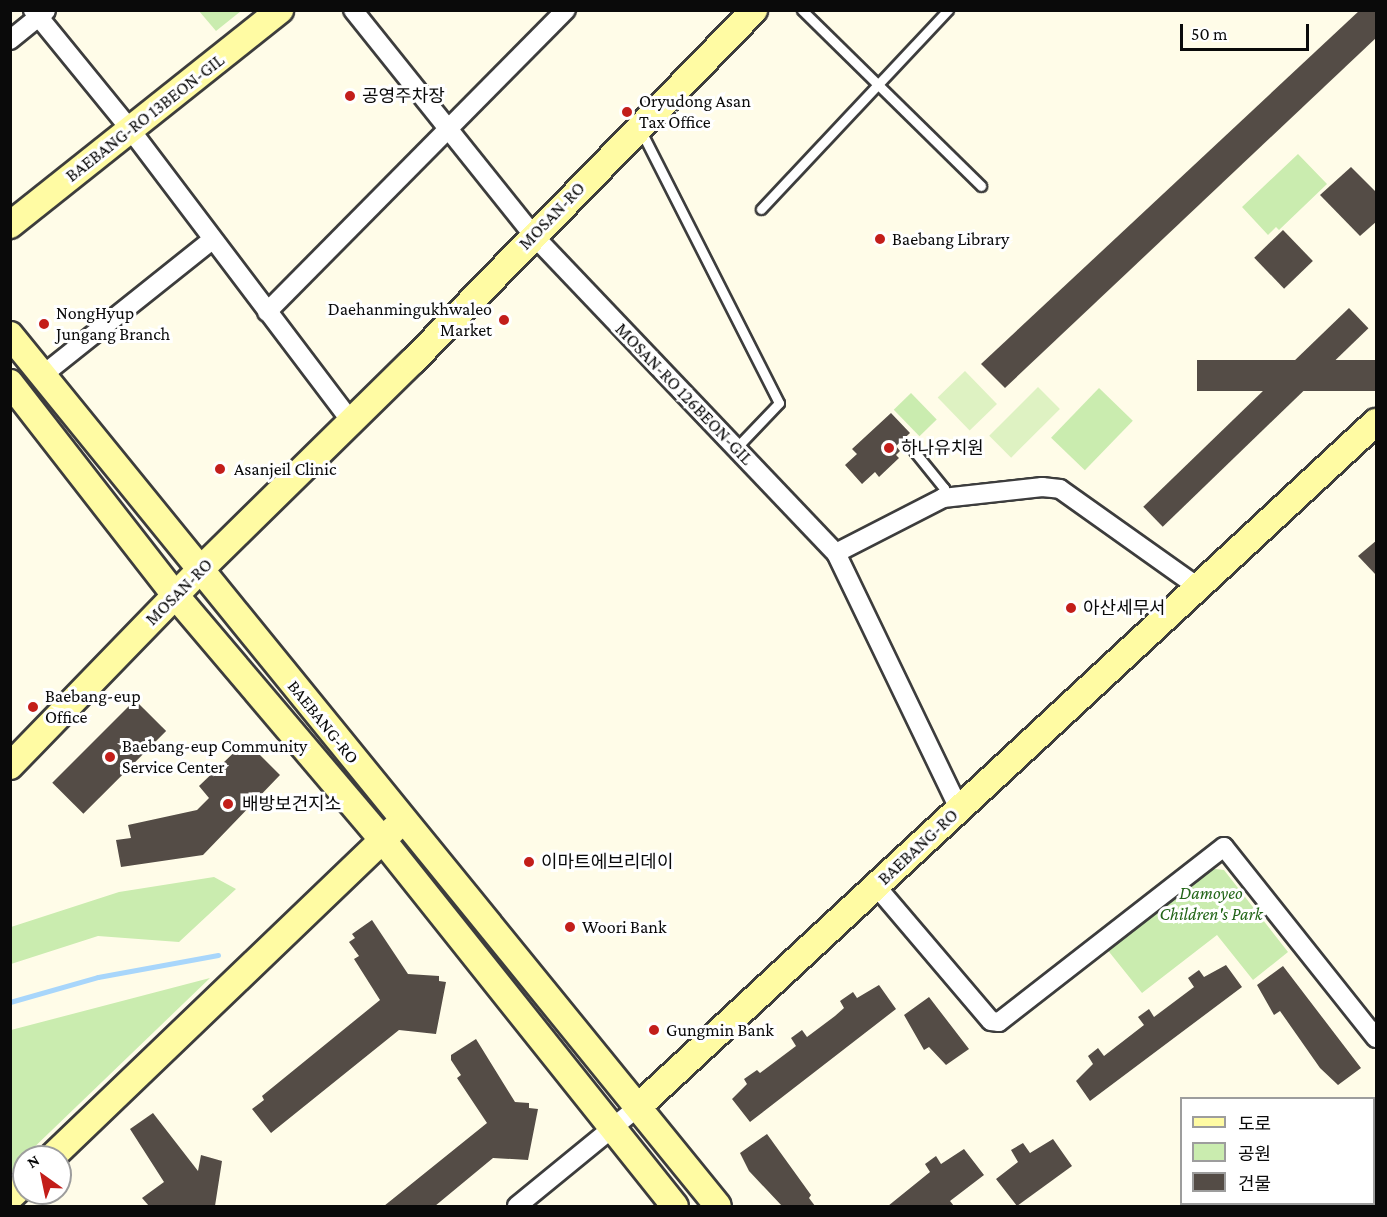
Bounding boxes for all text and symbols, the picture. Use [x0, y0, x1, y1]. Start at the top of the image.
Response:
scale bar [1183, 12, 1312, 50]
text: 50 m [1191, 24, 1228, 44]
street label: BAEBANG-RO 13BEON-GIL [61, 49, 229, 187]
place label: 공영주차장 [362, 85, 445, 107]
marker: 공영주차장 [343, 89, 357, 103]
place label: Oryudong Asan Tax Office [639, 91, 751, 134]
marker: Oryudong Asan Tax Office [620, 105, 634, 119]
street label: MOSAN-RO [514, 178, 590, 254]
place label: Baebang Library [892, 228, 1009, 250]
marker: Baebang Library [873, 232, 887, 246]
place label: Daehanmingukhwaleo Market [328, 299, 492, 342]
place label: NongHyup Jungang Branch [56, 303, 170, 346]
marker: Daehanmingukhwaleo Market [497, 313, 511, 327]
marker: NongHyup Jungang Branch [37, 317, 51, 331]
street label: MOSAN-RO 126BEON-GIL [611, 319, 757, 469]
place label: 하나유치원 [901, 437, 984, 459]
marker: 하나유치원 [882, 441, 896, 455]
place label: Asanjeil Clinic [234, 458, 336, 480]
marker: Asanjeil Clinic [211, 460, 229, 478]
street label: MOSAN-RO [141, 554, 217, 630]
place label: 아산세무서 [1083, 597, 1166, 619]
marker: 아산세무서 [1064, 601, 1078, 615]
street label: BAEBANG-RO [283, 676, 363, 768]
place label: Baebang-eup Office [45, 686, 141, 728]
marker: Baebang-eup Office [26, 700, 40, 714]
place label: Baebang-eup Community Service Center [122, 736, 307, 778]
marker: Baebang-eup Community Service Center [103, 750, 117, 764]
place label: 배방보건지소 [242, 793, 341, 815]
marker: 배방보건지소 [219, 795, 237, 813]
street label: BAEBANG-RO [874, 804, 962, 890]
place label: 이마트에브리데이 [541, 851, 673, 873]
marker: 이마트에브리데이 [522, 855, 536, 869]
park label: Damoyeo Children's Park [1159, 883, 1263, 926]
place label: Woori Bank [582, 916, 667, 938]
marker: Woori Bank [563, 920, 577, 934]
place label: Gungmin Bank [666, 1019, 774, 1041]
marker: Gungmin Bank [647, 1023, 661, 1037]
legend [1180, 1097, 1375, 1205]
text: 도로 [1238, 1114, 1271, 1134]
text: 공원 [1238, 1144, 1271, 1164]
north arrow [12, 1145, 72, 1205]
text: N [24, 1151, 42, 1171]
text: 건물 [1238, 1174, 1271, 1194]

